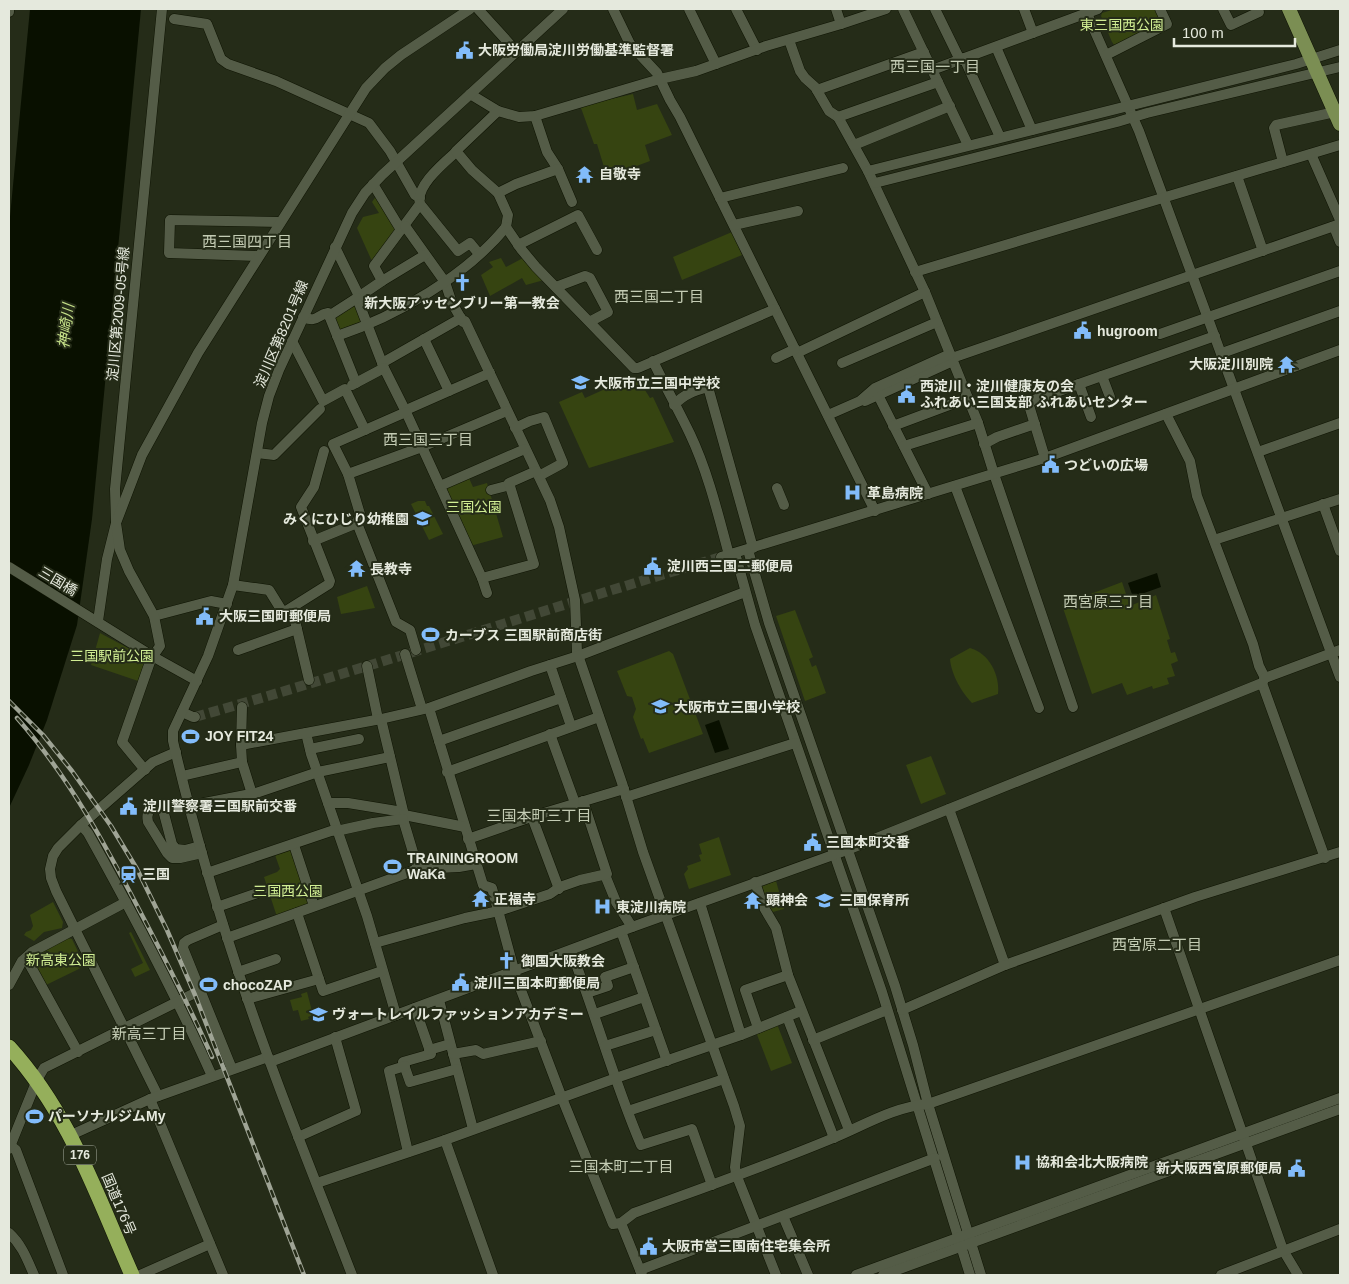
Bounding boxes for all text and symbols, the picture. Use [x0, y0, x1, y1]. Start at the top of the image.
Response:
scale bar [1174, 15, 1295, 47]
park label: 東三国西公園 [1080, 17, 1164, 33]
text: 100 m [1182, 24, 1224, 41]
public building icon: 大阪労働局淀川労働基準監督署 [454, 40, 474, 60]
place label: 大阪労働局淀川労働基準監督署 [478, 42, 674, 58]
district label: 西三国一丁目 [890, 58, 980, 75]
temple icon: 自敬寺 [575, 164, 595, 184]
place label: 自敬寺 [599, 166, 641, 182]
district label: 西三国四丁目 [202, 233, 292, 250]
street label: 淀川区第2009-05号線 [104, 246, 132, 382]
church icon: 新大阪アッセンブリー第一教会 [452, 273, 472, 293]
street label: 淀川区第8201号線 [251, 278, 311, 390]
district label: 西三国二丁目 [614, 288, 704, 305]
place label: 新大阪アッセンブリー第一教会 [364, 295, 560, 311]
water label: 神崎川 [54, 301, 77, 349]
public building icon: hugroom [1073, 321, 1093, 341]
place label: hugroom [1097, 323, 1158, 339]
temple icon: 大阪淀川別院 [1277, 354, 1297, 374]
place label: 大阪淀川別院 [1189, 356, 1273, 372]
school or university icon: 大阪市立三国中学校 [570, 373, 590, 393]
place label: 大阪市立三国中学校 [594, 375, 720, 391]
place label: 西淀川・淀川健康友の会 ふれあい三国支部 ふれあいセンター [920, 378, 1148, 410]
public building icon: 西淀川・淀川健康友の会 ふれあい三国支部 ふれあいセンター [896, 384, 916, 404]
district label: 西三国三丁目 [383, 431, 473, 448]
public building icon: つどいの広場 [1040, 455, 1060, 475]
place label: つどいの広場 [1064, 457, 1148, 473]
hospital icon: 革島病院 [843, 483, 863, 503]
place label: 革島病院 [867, 485, 923, 501]
park label: 三国公園 [446, 499, 502, 515]
school or university icon: みくにひじり幼稚園 [413, 509, 433, 529]
place label: みくにひじり幼稚園 [283, 511, 409, 527]
public building icon: 淀川西三国二郵便局 [643, 556, 663, 576]
place label: 淀川西三国二郵便局 [667, 558, 793, 574]
temple icon: 長教寺 [346, 559, 366, 579]
place label: 長教寺 [370, 561, 412, 577]
street label: 三国橋 [36, 563, 80, 599]
district label: 西宮原三丁目 [1063, 593, 1153, 610]
public building icon: 大阪三国町郵便局 [195, 606, 215, 626]
place label: 大阪三国町郵便局 [219, 608, 331, 624]
sports icon: カーブス 三国駅前商店街 [421, 625, 441, 645]
place label: カーブス 三国駅前商店街 [445, 627, 602, 643]
park label: 三国駅前公園 [70, 648, 154, 664]
school or university icon: 大阪市立三国小学校 [650, 697, 670, 717]
place label: 大阪市立三国小学校 [674, 699, 800, 715]
sports icon: JOY FIT24 [181, 726, 201, 746]
place label: JOY FIT24 [205, 728, 273, 744]
public building icon: 淀川警察署三国駅前交番 [119, 796, 139, 816]
place label: 淀川警察署三国駅前交番 [143, 798, 297, 814]
district label: 三国本町三丁目 [486, 807, 592, 824]
public building icon: 三国本町交番 [802, 832, 822, 852]
place label: 三国本町交番 [826, 834, 910, 850]
place label: TRAININGROOM WaKa [407, 850, 518, 882]
sports icon: TRAININGROOM WaKa [383, 856, 403, 876]
station icon: 三国 [118, 864, 138, 884]
place label: 三国 [142, 866, 170, 882]
park label: 三国西公園 [253, 883, 323, 899]
temple icon: 正福寺 [470, 889, 490, 909]
temple icon: 顕神会 [742, 890, 762, 910]
school or university icon: 三国保育所 [815, 890, 835, 910]
place label: 正福寺 [494, 891, 536, 907]
place label: 顕神会 [766, 892, 808, 908]
place label: 三国保育所 [839, 892, 909, 908]
hospital icon: 東淀川病院 [592, 897, 612, 917]
place label: 東淀川病院 [616, 899, 686, 915]
district label: 西宮原二丁目 [1112, 936, 1202, 953]
church icon: 御国大阪教会 [497, 951, 517, 971]
park label: 新高東公園 [26, 952, 96, 968]
place label: 御国大阪教会 [521, 953, 605, 969]
public building icon: 淀川三国本町郵便局 [450, 973, 470, 993]
sports icon: chocoZAP [199, 975, 219, 995]
place label: 淀川三国本町郵便局 [474, 975, 600, 991]
place label: chocoZAP [223, 977, 292, 993]
school or university icon: ヴォートレイルファッションアカデミー [308, 1004, 328, 1024]
place label: ヴォートレイルファッションアカデミー [332, 1006, 584, 1022]
district label: 新高三丁目 [111, 1025, 187, 1042]
sports icon: パーソナルジムMy [24, 1106, 44, 1126]
place label: パーソナルジムMy [48, 1108, 166, 1124]
road number: 176 [64, 1146, 96, 1164]
hospital icon: 協和会北大阪病院 [1012, 1152, 1032, 1172]
place label: 協和会北大阪病院 [1036, 1154, 1148, 1170]
district label: 三国本町二丁目 [568, 1158, 674, 1175]
public building icon: 新大阪西宮原郵便局 [1286, 1158, 1306, 1178]
place label: 新大阪西宮原郵便局 [1156, 1160, 1282, 1176]
street label: 国道176号 [99, 1171, 139, 1237]
public building icon: 大阪市営三国南住宅集会所 [638, 1236, 658, 1256]
place label: 大阪市営三国南住宅集会所 [662, 1238, 830, 1254]

